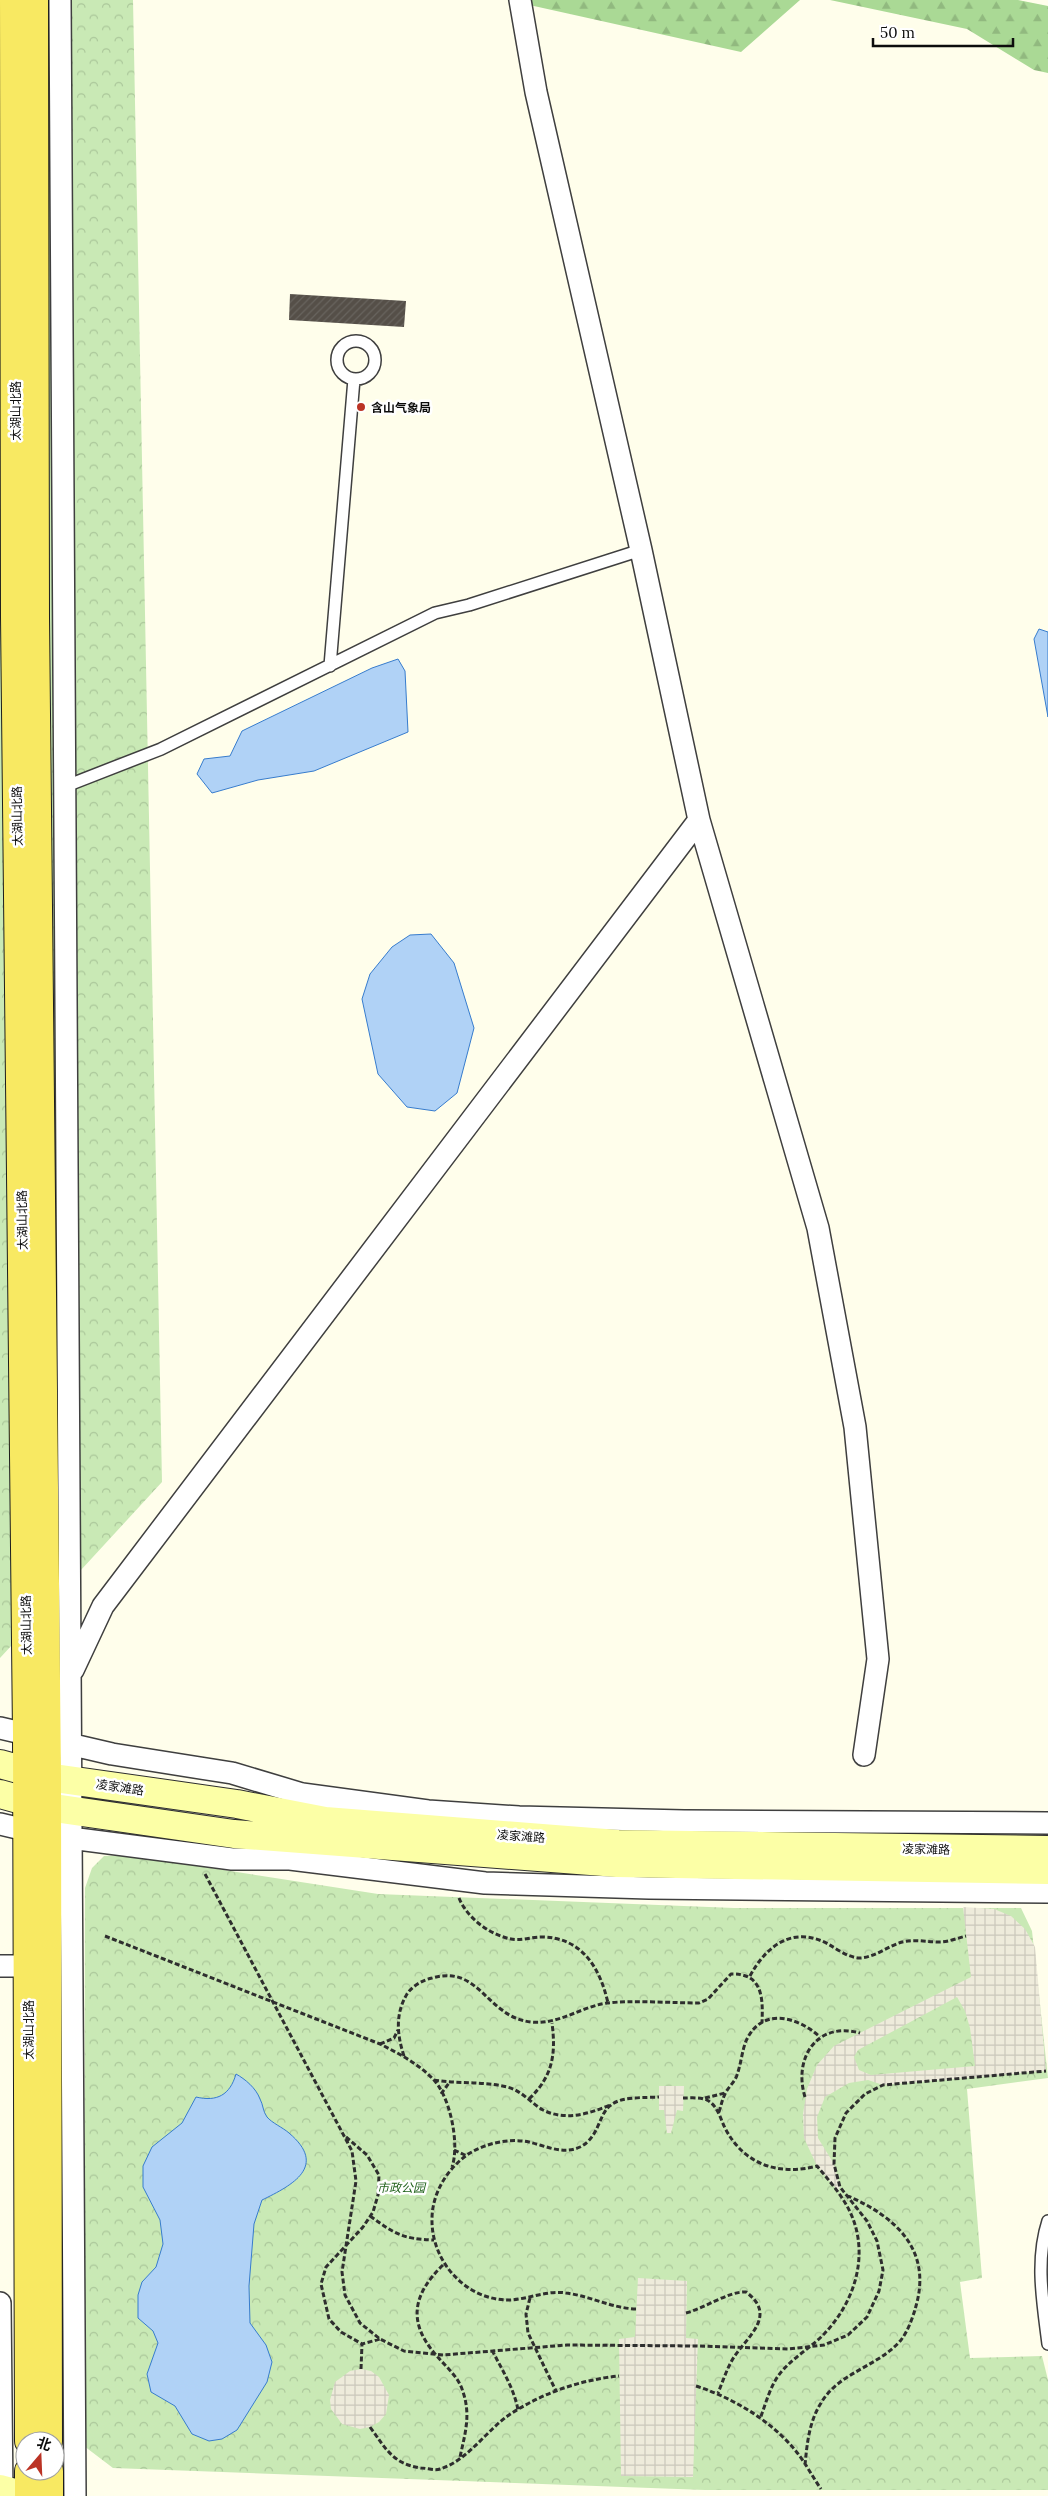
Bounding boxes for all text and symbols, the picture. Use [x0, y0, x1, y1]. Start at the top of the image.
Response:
scale bar [873, 15, 1013, 47]
text: 50 m [880, 23, 915, 42]
street label: 太湖山北路 [8, 381, 23, 441]
place label: 含山气象局 [371, 400, 431, 415]
marker: 含山气象局 [355, 401, 367, 413]
street label: 太湖山北路 [9, 786, 25, 846]
street label: 太湖山北路 [14, 1190, 30, 1250]
street label: 太湖山北路 [18, 1595, 34, 1655]
street label: 凌家滩路 [95, 1776, 145, 1798]
street label: 凌家滩路 [497, 1827, 545, 1845]
street label: 凌家滩路 [902, 1841, 950, 1857]
street label: 太湖山北路 [21, 2000, 36, 2060]
park label: 市政公园 [377, 2180, 427, 2195]
north arrow [15, 2431, 65, 2481]
text: 北 [35, 2433, 54, 2454]

